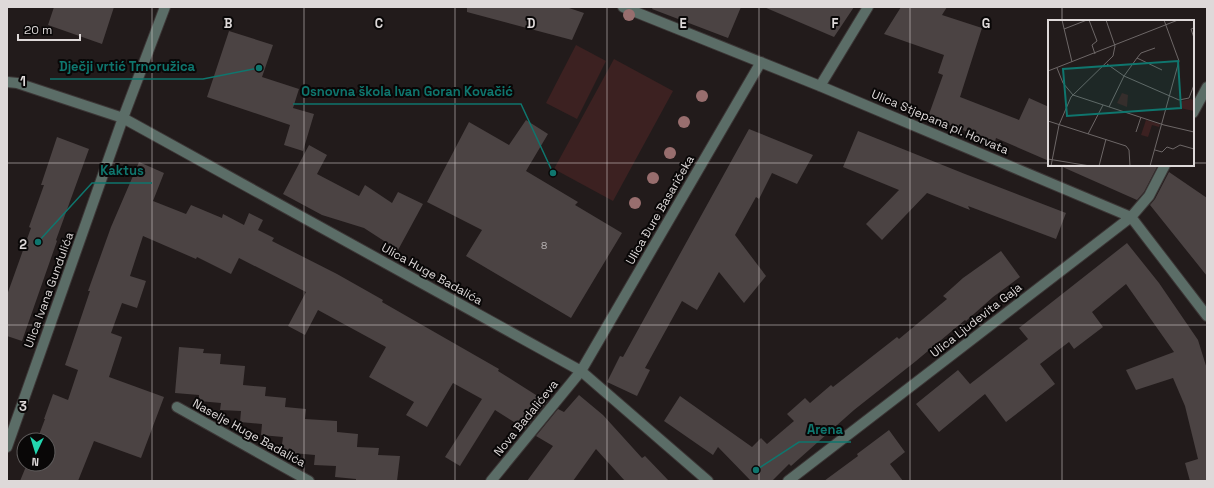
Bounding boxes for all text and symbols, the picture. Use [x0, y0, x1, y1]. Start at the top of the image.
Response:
text: B [224, 15, 233, 32]
text: C [375, 15, 383, 32]
text: D [527, 15, 536, 32]
text: E [679, 15, 687, 32]
text: F [832, 15, 839, 32]
text: G [982, 15, 990, 32]
scale bar [18, 16, 80, 42]
inset map [1048, 20, 1194, 166]
text: 20 m [24, 22, 52, 38]
callout: Dječji vrtić Trnoružica [50, 54, 203, 79]
text: Dječji vrtić Trnoružica [59, 58, 196, 75]
text: 1 [20, 73, 26, 90]
callout: Osnovna škola Ivan Goran Kovačić [293, 79, 521, 104]
text: Osnovna škola Ivan Goran Kovačić [301, 83, 513, 100]
street label: Ulica Stjepana pl. Horvata [869, 86, 1011, 158]
street label: Ulica Đure Basaričeka [622, 152, 698, 268]
callout: Kaktus [92, 158, 152, 183]
text: Kaktus [100, 162, 144, 179]
street label: Ulica Ivana Gundulića [21, 230, 77, 350]
text: 2 [19, 236, 27, 253]
house number: 8 [541, 239, 547, 252]
street label: Ulica Huge Badalića [379, 240, 486, 309]
street label: Ulica Ljudevita Gaja [927, 279, 1025, 361]
street label: Nova Badalićeva [490, 376, 562, 459]
street label: Naselje Huge Badalića [190, 395, 308, 471]
text: 3 [19, 398, 27, 415]
callout: Arena [799, 417, 851, 442]
text: Arena [807, 421, 844, 438]
north arrow [16, 432, 56, 472]
text: N [31, 455, 39, 469]

